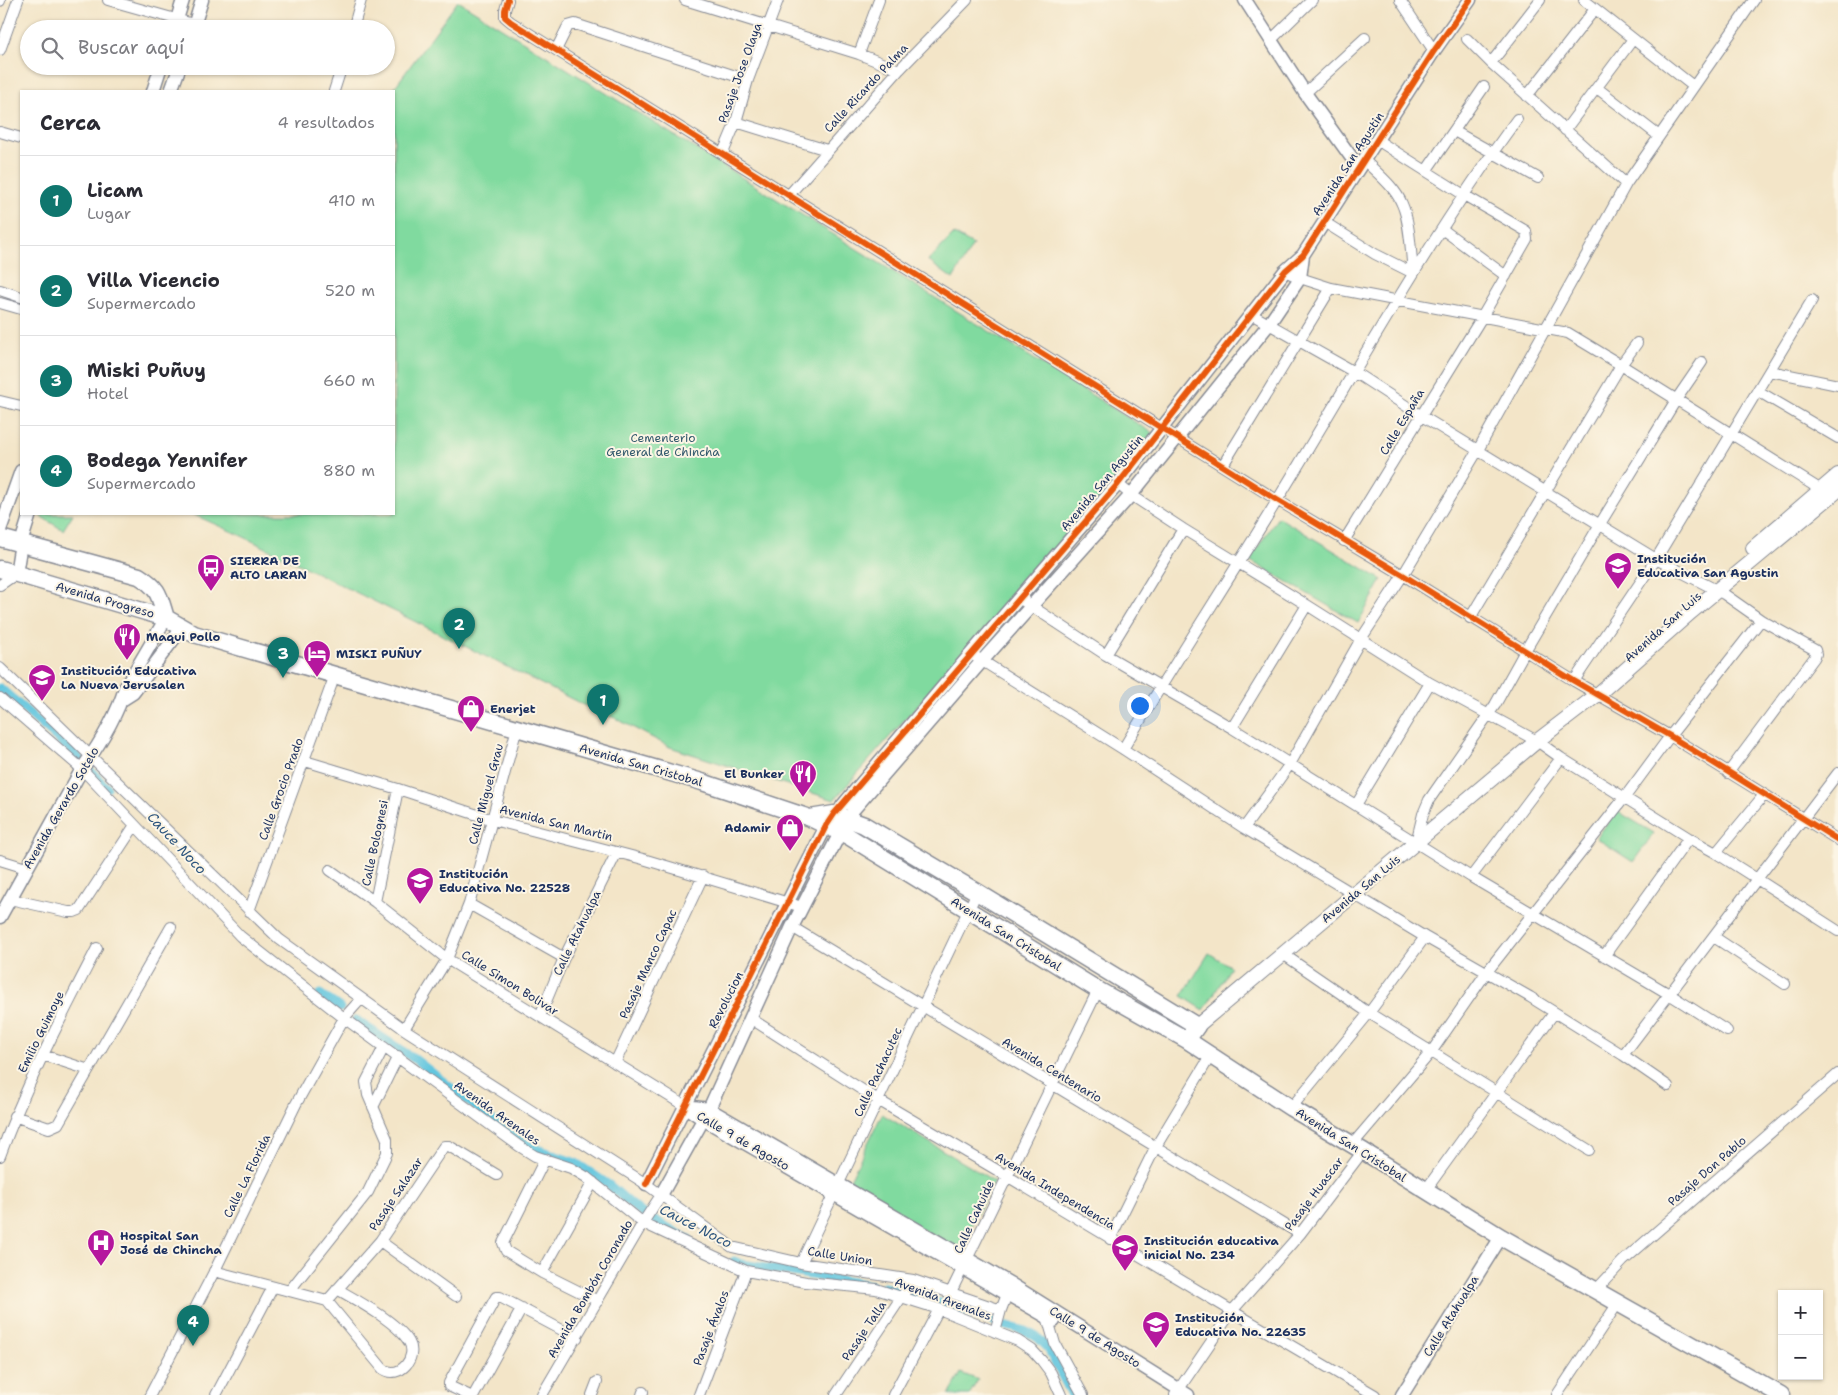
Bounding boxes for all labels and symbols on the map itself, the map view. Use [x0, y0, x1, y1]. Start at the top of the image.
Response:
street label: Pasaje Jose Olaya [714, 20, 766, 125]
street label: Calle Ricardo Palma [820, 40, 912, 136]
street label: Avenida San Agustin [1308, 109, 1388, 219]
street label: Calle España [1376, 385, 1428, 458]
park label: Cementerio General de Chincha [606, 430, 720, 460]
street label: Avenida San Agustin [1057, 432, 1147, 534]
school or university icon: Institución Educativa San Agustin [1603, 551, 1633, 590]
place label: Institución Educativa San Agustin [1637, 551, 1778, 581]
bus stop icon: SIERRA DE ALTO LARAN [196, 553, 226, 592]
place label: SIERRA DE ALTO LARAN [230, 553, 307, 583]
street label: Avenida Progreso [54, 578, 156, 622]
street label: Avenida San Luis [1621, 588, 1705, 666]
pin: 2 [443, 608, 475, 649]
restaurant icon: Maqui Pollo [112, 622, 142, 661]
place label: Maqui Pollo [146, 629, 220, 645]
pin: 3 [267, 637, 299, 678]
hotel icon: MISKI PUÑUY [302, 639, 332, 678]
place label: MISKI PUÑUY [336, 646, 422, 662]
school or university icon: Institución Educativa La Nueva Jerusalen [27, 663, 57, 702]
place label: Institución Educativa La Nueva Jerusalen [61, 663, 197, 693]
pin: 1 [587, 684, 619, 725]
your location [1127, 693, 1153, 719]
shop icon: Enerjet [456, 694, 486, 733]
place label: Enerjet [490, 701, 536, 717]
street label: Calle Grocio Prado [255, 736, 307, 842]
street label: Avenida San Cristobal [577, 740, 705, 790]
street label: Calle Miguel Grau [465, 742, 507, 846]
street label: Avenida Gerardo Sotelo [19, 744, 103, 872]
restaurant icon: El Bunker [788, 759, 818, 798]
place label: El Bunker [724, 766, 785, 782]
street label: Calle Bolognesi [358, 798, 392, 888]
street label: Avenida San Martin [498, 801, 614, 845]
water label: Cauce Noco [144, 808, 210, 878]
shop icon: Adamir [775, 813, 805, 852]
place label: Adamir [724, 820, 772, 836]
street label: Avenida San Luis [1318, 851, 1404, 927]
school or university icon: Institución Educativa No. 22528 [405, 866, 435, 905]
place label: Institución Educativa No. 22528 [439, 866, 570, 896]
street label: Calle Atahualpa [549, 887, 605, 978]
street label: Avenida San Cristobal [948, 893, 1065, 975]
street label: Pasaje Manco Capac [616, 907, 680, 1021]
street label: Calle Simon Bolivar [458, 947, 562, 1020]
street label: Revolucion [705, 969, 747, 1031]
street label: Emilio Guimoye [14, 988, 68, 1076]
street label: Calle Pachacutec [850, 1025, 906, 1119]
street label: Avenida Centenario [999, 1034, 1105, 1106]
street label: Avenida Arenales [451, 1077, 543, 1149]
street label: Avenida San Cristobal [1293, 1104, 1410, 1186]
street label: Calle 9 de Agosto [694, 1108, 792, 1174]
street label: Calle La Florida [220, 1131, 274, 1221]
street label: Pasaje Don Pablo [1664, 1132, 1750, 1210]
street label: Avenida Independencia [992, 1149, 1119, 1234]
street label: Pasaje Salazar [365, 1154, 427, 1234]
street label: Pasaje Huascar [1281, 1154, 1347, 1234]
street label: Calle Cahuide [950, 1178, 998, 1256]
water label: Cauce Noco [657, 1200, 735, 1252]
street label: Avenida Bombón Coronado [544, 1217, 636, 1361]
hospital icon: Hospital San José de Chincha [86, 1228, 116, 1267]
place label: Hospital San José de Chincha [120, 1228, 222, 1258]
school or university icon: Institución educativa inicial No. 234 [1110, 1233, 1140, 1272]
place label: Institución educativa inicial No. 234 [1144, 1233, 1280, 1263]
street label: Calle Union [806, 1243, 874, 1269]
street label: Calle Atahualpa [1420, 1272, 1483, 1360]
street label: Avenida Arenales [892, 1274, 994, 1324]
street label: Pasaje Ávalos [689, 1288, 733, 1368]
street label: Pasaje Talla [838, 1298, 890, 1364]
street label: Calle 9 de Agosto [1046, 1303, 1144, 1371]
pin: 4 [177, 1305, 209, 1346]
school or university icon: Institución Educativa No. 22635 [1141, 1310, 1171, 1349]
place label: Institución Educativa No. 22635 [1175, 1310, 1306, 1340]

